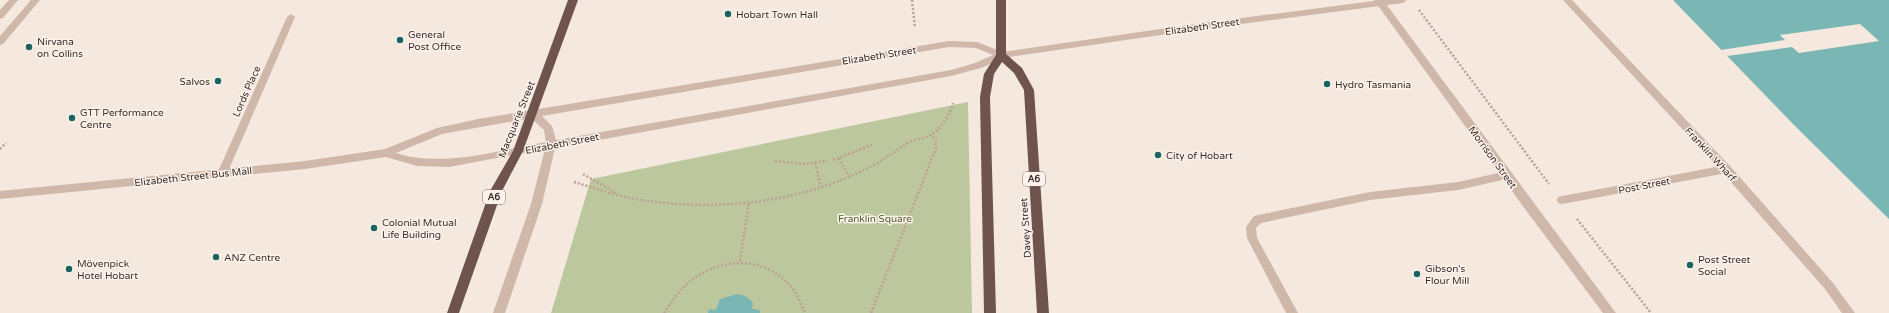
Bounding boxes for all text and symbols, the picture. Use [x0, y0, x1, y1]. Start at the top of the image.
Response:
marker: Hobart Town Hall [723, 9, 733, 19]
place label: Hobart Town Hall [736, 9, 818, 21]
street label: Elizabeth Street [1164, 16, 1240, 38]
place label: General Post Office [408, 29, 462, 53]
marker: General Post Office [395, 35, 405, 45]
place label: Nirvana on Collins [37, 36, 83, 60]
marker: Nirvana on Collins [24, 42, 34, 52]
street label: Elizabeth Street [841, 44, 917, 68]
street label: Lords Place [230, 64, 264, 119]
place label: Salvos [180, 76, 210, 88]
marker: Salvos [213, 76, 223, 86]
street label: Macquarie Street [496, 79, 538, 160]
marker: Hydro Tasmania [1322, 79, 1332, 89]
place label: Hydro Tasmania [1335, 79, 1411, 91]
place label: GTT Performance Centre [80, 107, 164, 131]
marker: GTT Performance Centre [67, 113, 77, 123]
street label: Morrison Street [1466, 124, 1519, 191]
street label: Franklin Wharf [1682, 125, 1739, 184]
street label: Elizabeth Street [524, 131, 600, 157]
marker: City of Hobart [1153, 150, 1163, 160]
place label: City of Hobart [1166, 150, 1233, 162]
street label: Elizabeth Street Bus Mall [134, 165, 253, 189]
road number: A6 [1023, 172, 1045, 186]
street label: Post Street [1617, 175, 1671, 197]
road number: A6 [483, 190, 505, 204]
street label: Davey Street [1018, 197, 1034, 258]
park label: Franklin Square [838, 213, 912, 225]
place label: Colonial Mutual Life Building [382, 217, 456, 241]
marker: Colonial Mutual Life Building [369, 223, 379, 233]
marker: ANZ Centre [211, 252, 221, 262]
place label: ANZ Centre [224, 252, 280, 264]
place label: Post Street Social [1698, 254, 1751, 278]
place label: Mövenpick Hotel Hobart [77, 258, 138, 282]
marker: Post Street Social [1685, 260, 1695, 270]
place label: Gibson's Flour Mill [1425, 263, 1469, 287]
marker: Mövenpick Hotel Hobart [64, 264, 74, 274]
marker: Gibson's Flour Mill [1412, 269, 1422, 279]

